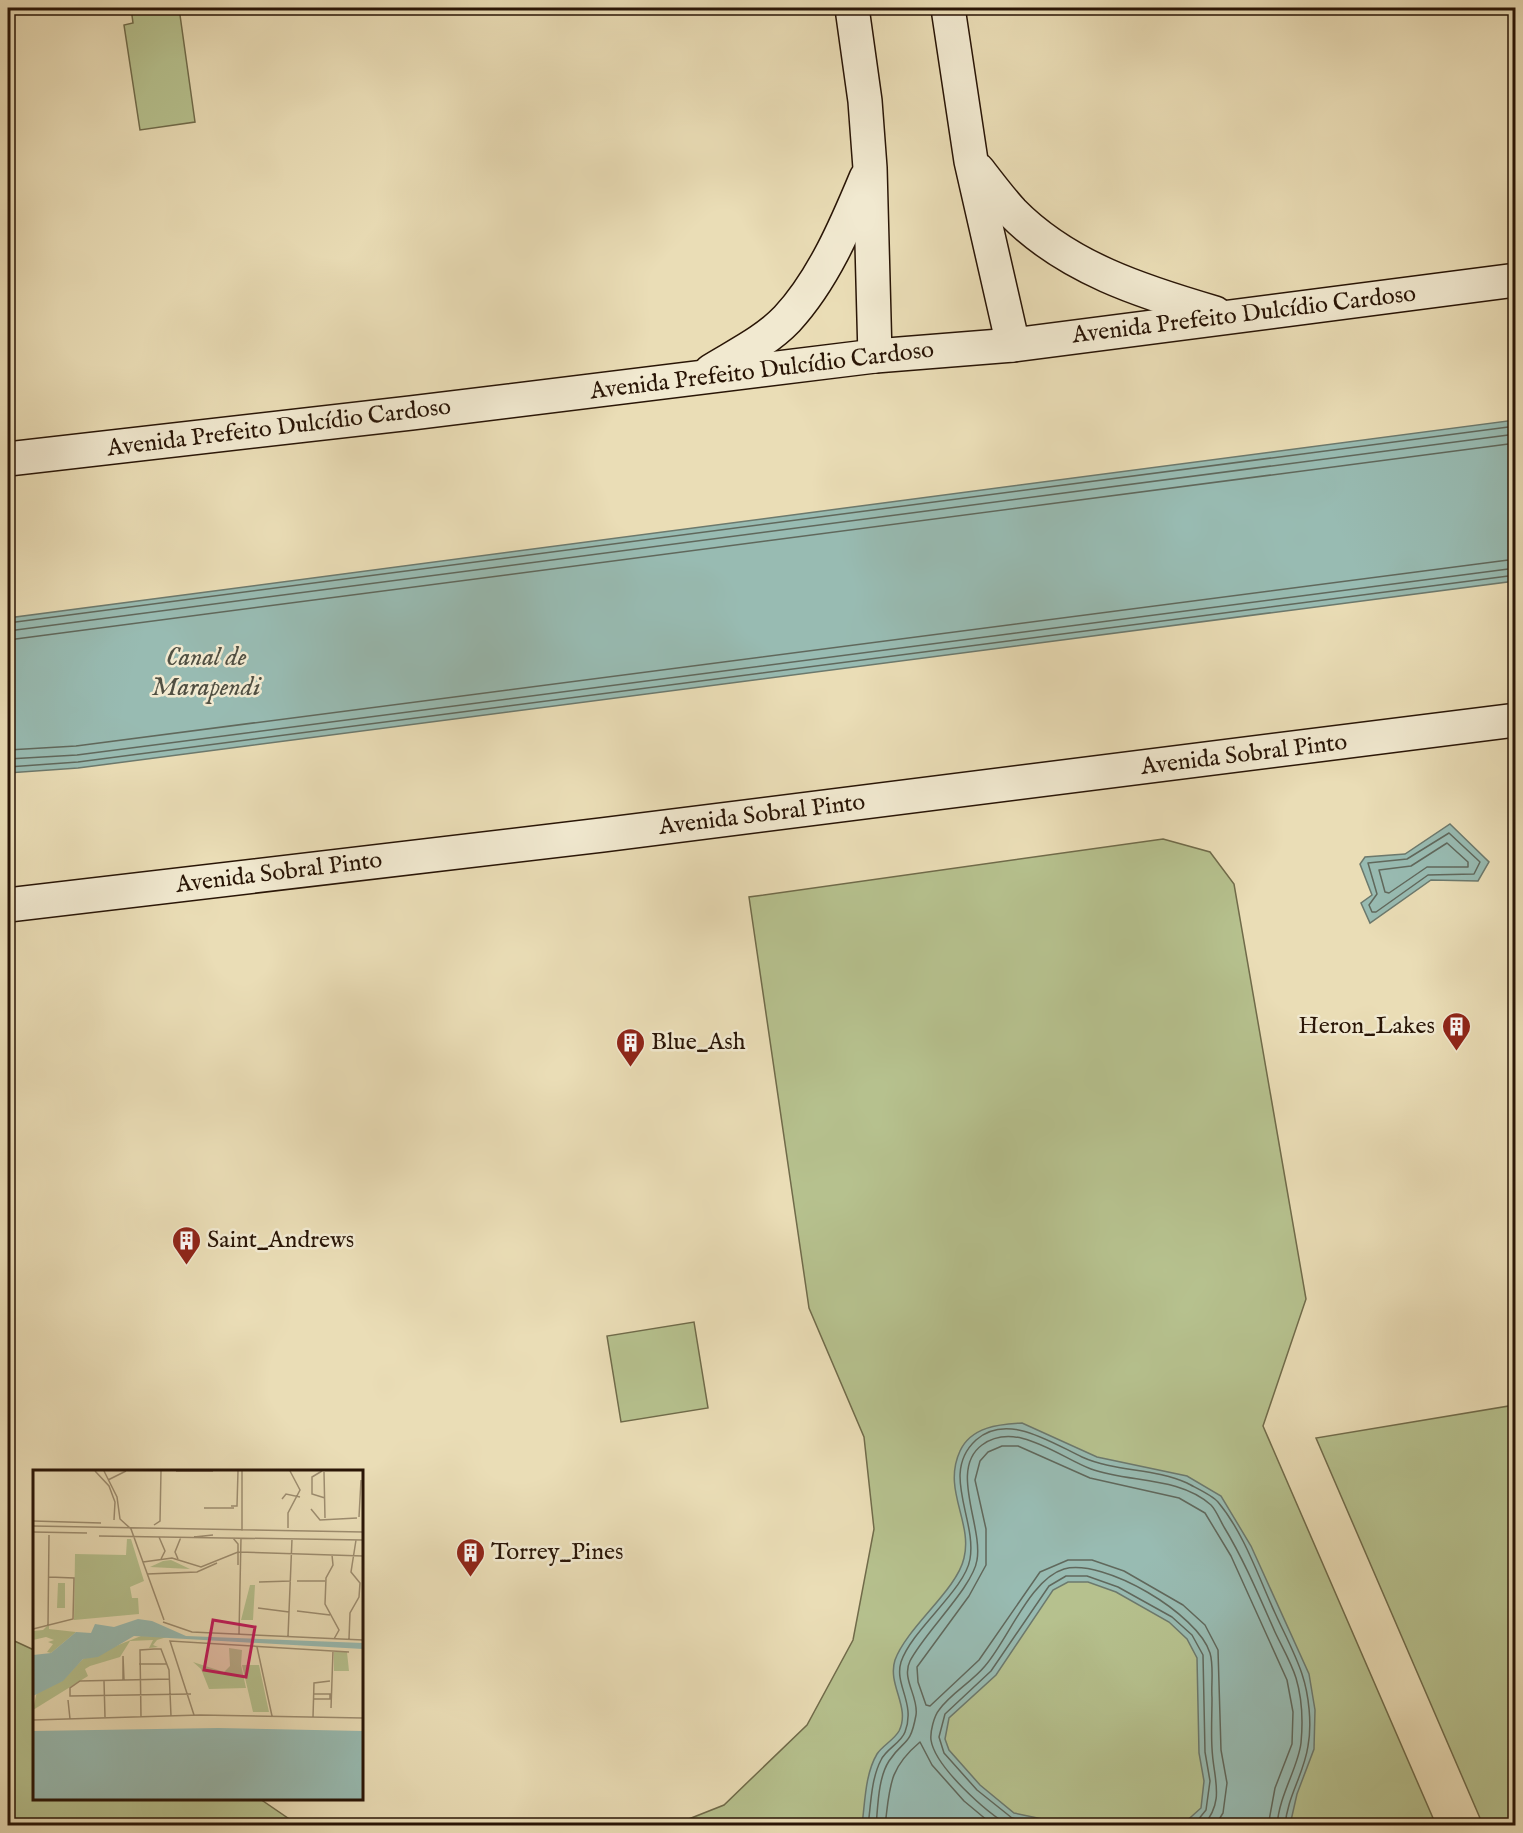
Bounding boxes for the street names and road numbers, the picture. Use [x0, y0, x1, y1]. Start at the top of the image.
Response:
street label: Avenida Prefeito Dulcídio Cardoso [1069, 279, 1418, 352]
street label: Avenida Prefeito Dulcídio Cardoso [587, 335, 936, 408]
street label: Avenida Prefeito Dulcídio Cardoso [104, 392, 453, 465]
street label: Avenida Sobral Pinto [1138, 727, 1349, 783]
street label: Avenida Sobral Pinto [656, 787, 867, 843]
street label: Avenida Sobral Pinto [173, 845, 384, 901]

